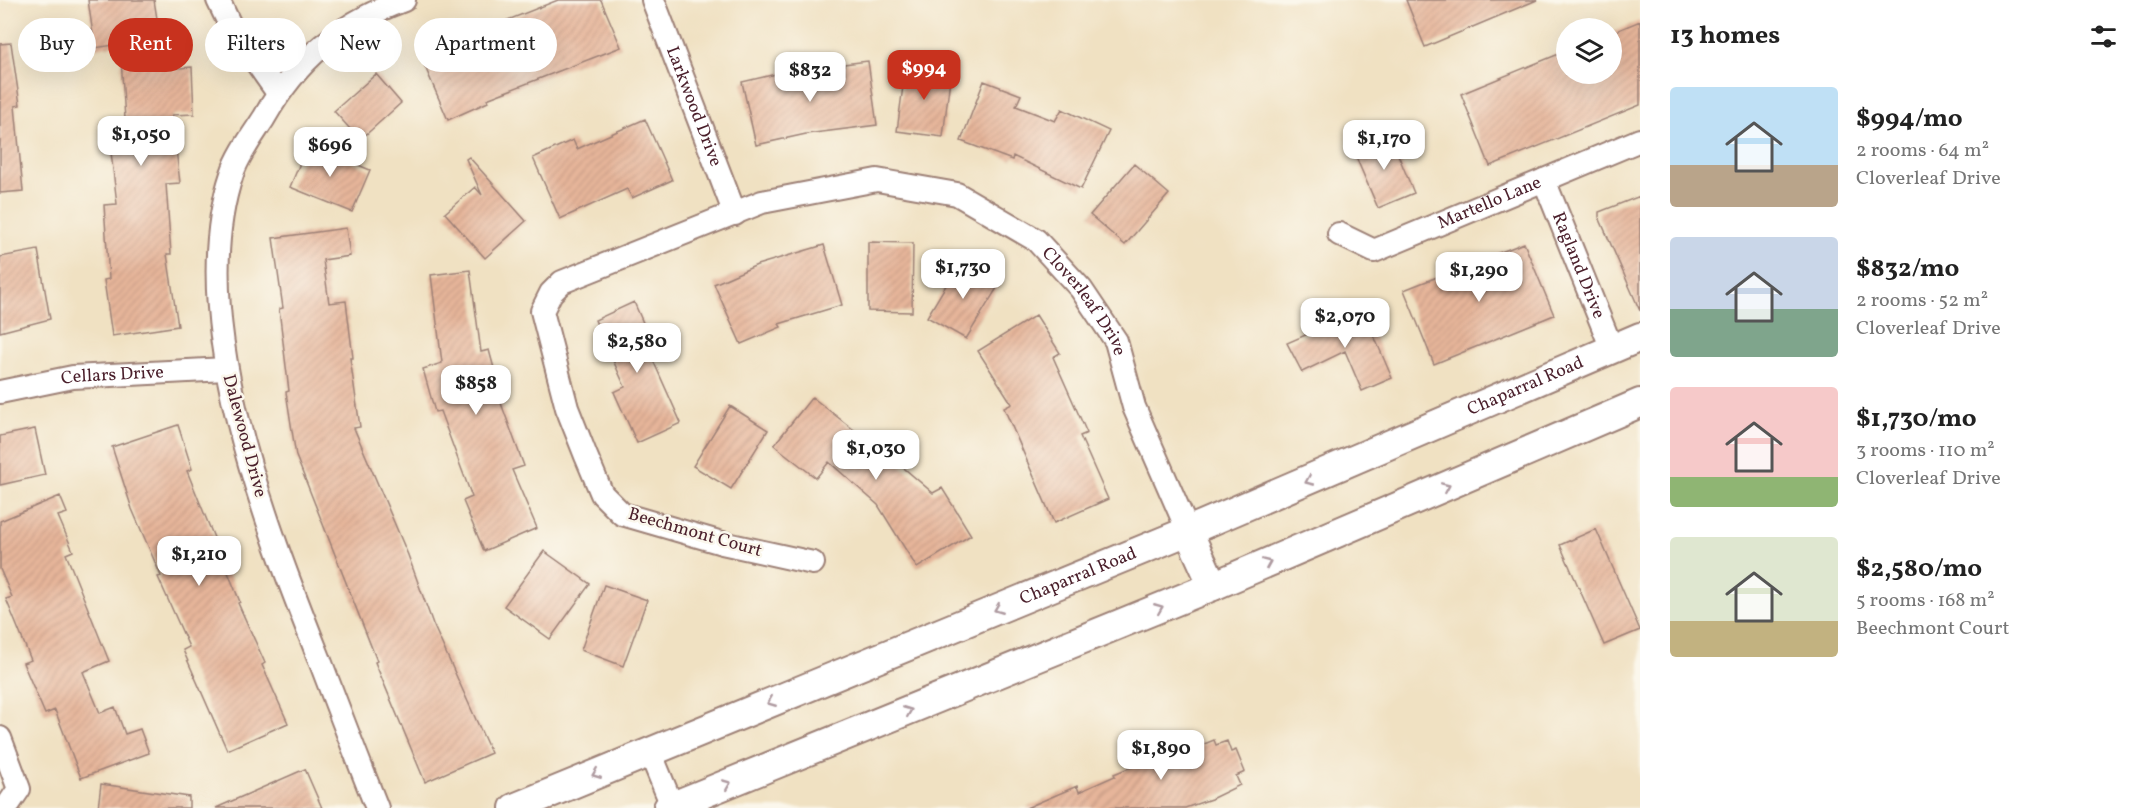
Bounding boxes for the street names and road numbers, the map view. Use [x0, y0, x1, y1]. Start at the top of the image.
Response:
street label: Larkwood Drive [659, 43, 728, 170]
street label: Martello Lane [1434, 170, 1545, 236]
street label: Ragland Drive [1546, 208, 1611, 323]
street label: Cloverleaf Drive [1036, 241, 1132, 358]
street label: Chaparral Road [1463, 350, 1588, 422]
street label: Cellars Drive [59, 360, 164, 392]
street label: Dalewood Drive [216, 372, 272, 500]
street label: Beechmont Court [625, 502, 765, 564]
street label: Chaparral Road [1016, 541, 1141, 611]

